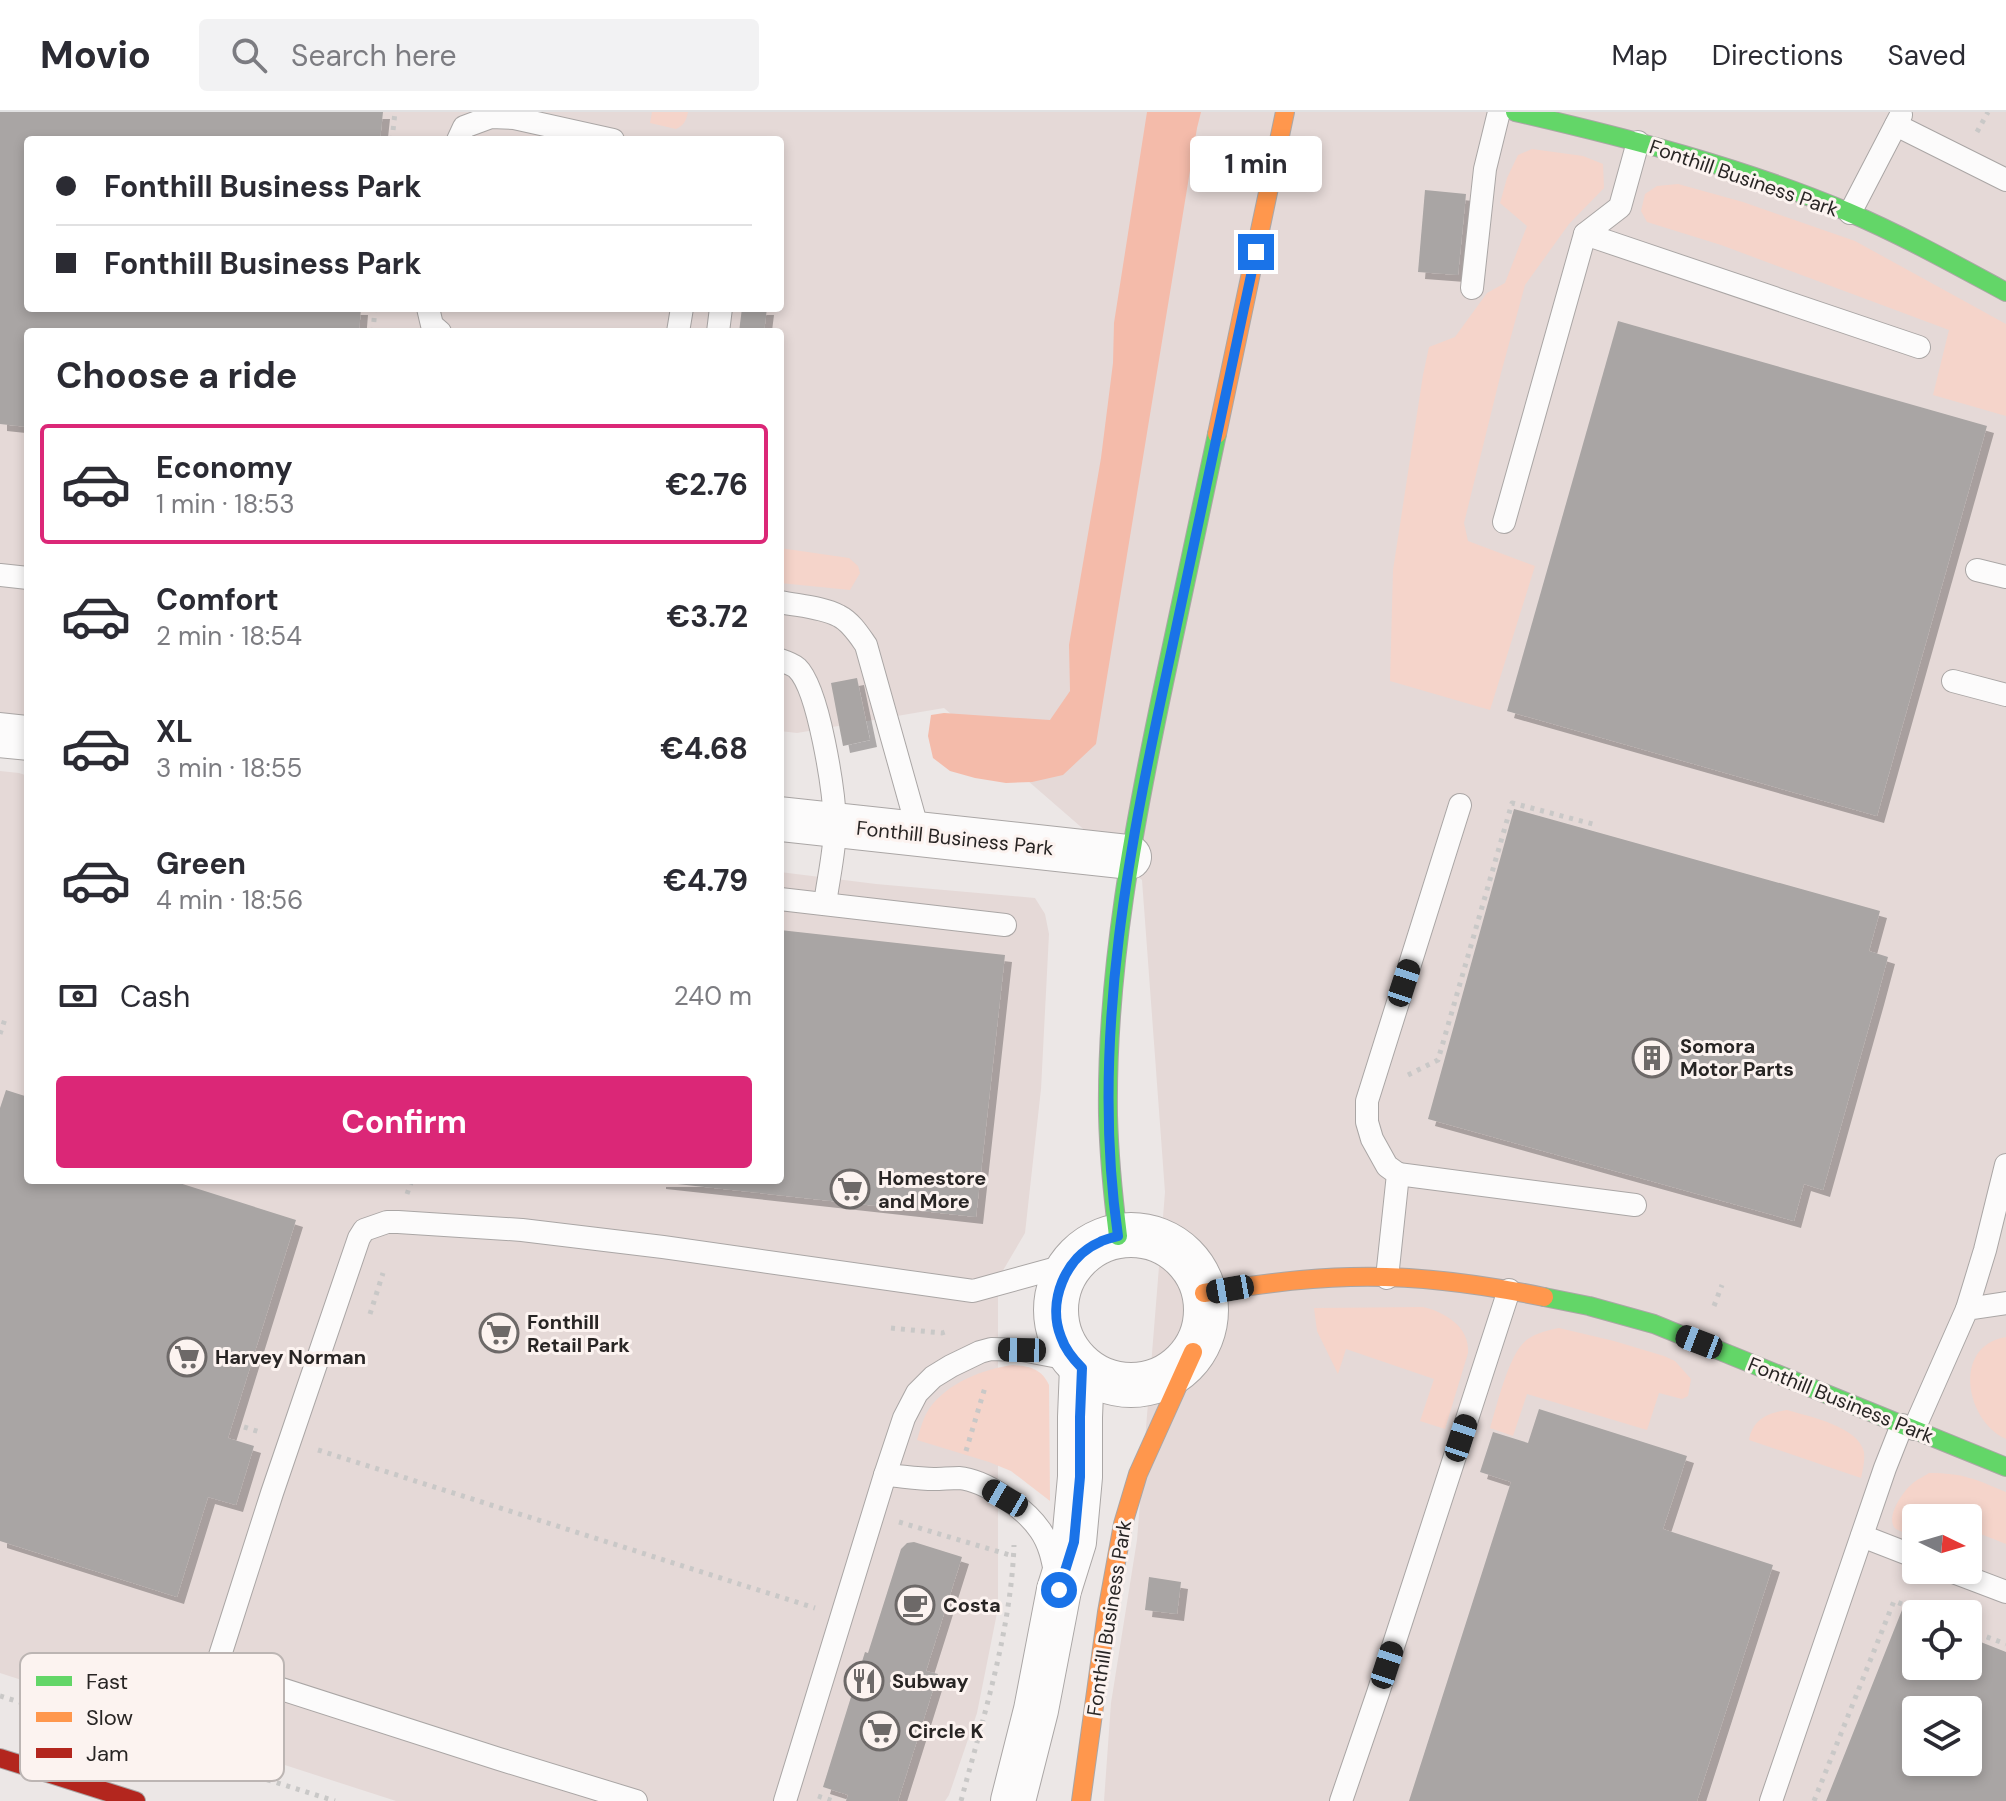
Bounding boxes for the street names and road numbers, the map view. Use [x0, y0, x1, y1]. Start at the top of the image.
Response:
street label: Fonthill Business Park [1646, 133, 1842, 223]
street label: Fonthill Business Park [855, 815, 1055, 861]
street label: Fonthill Business Park [1744, 1351, 1938, 1449]
street label: Fonthill Business Park [1081, 1518, 1137, 1718]

